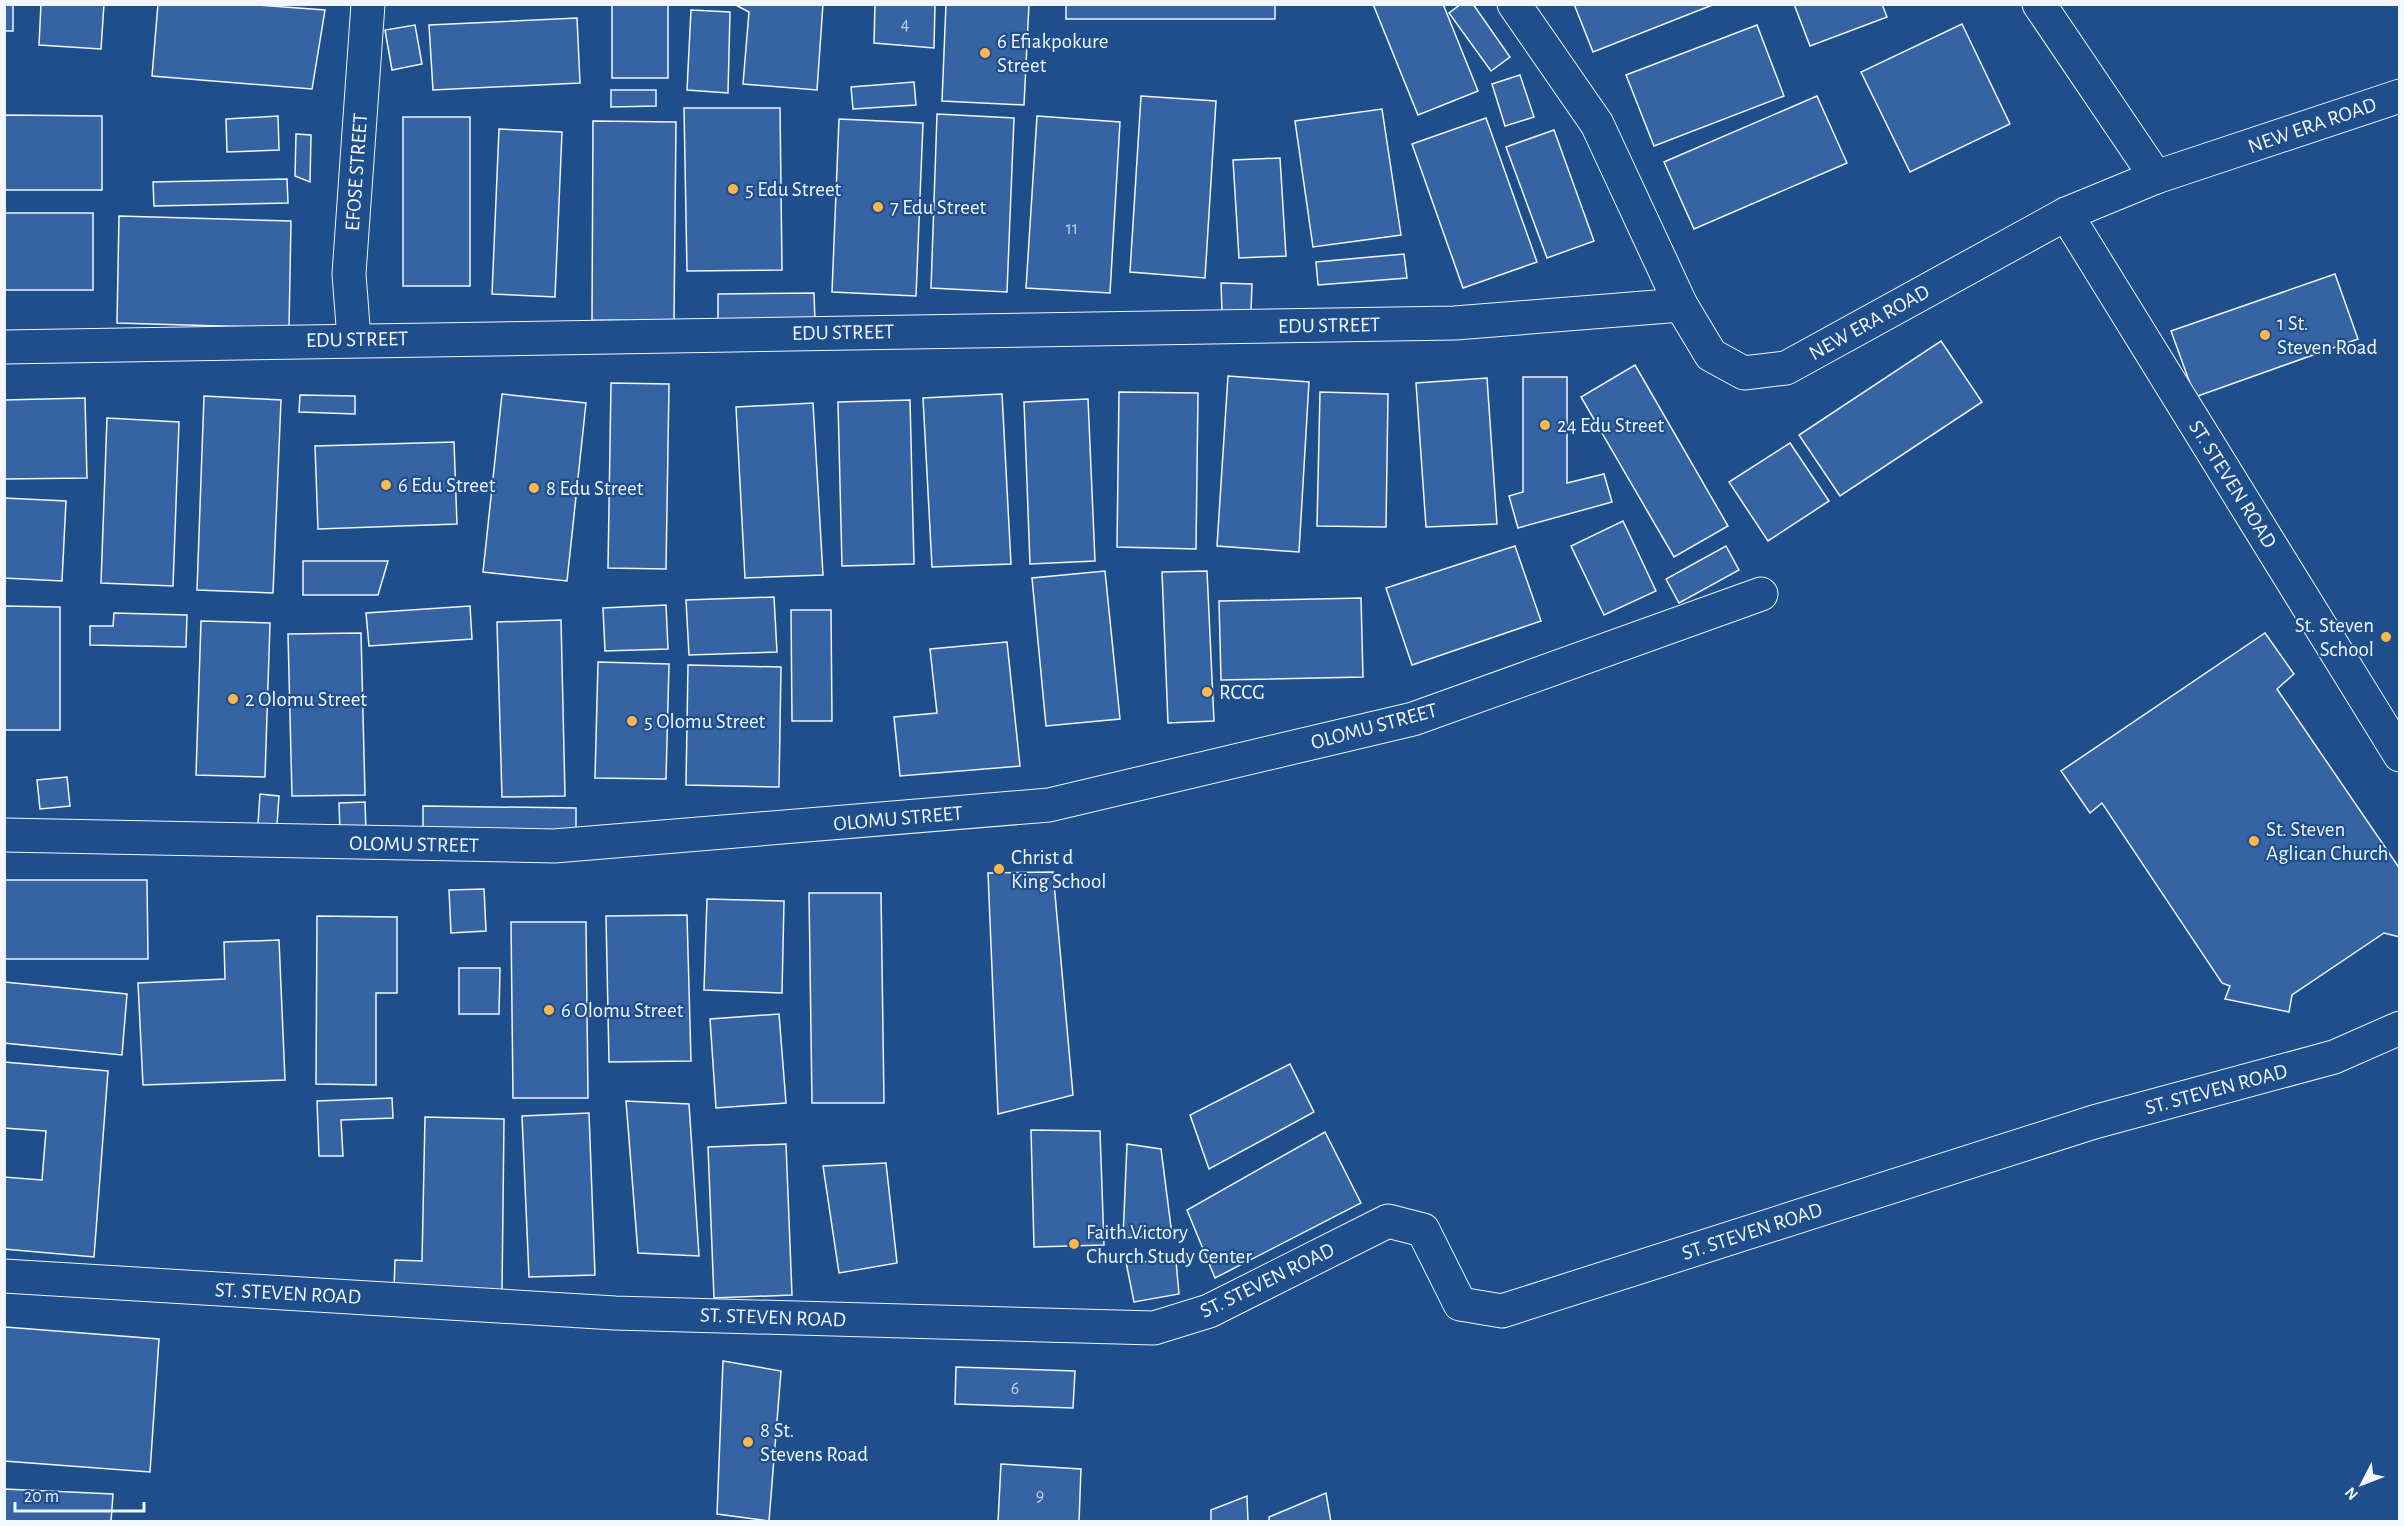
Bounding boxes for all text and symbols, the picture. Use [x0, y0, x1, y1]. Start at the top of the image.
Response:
house number: 4 [901, 16, 910, 34]
place label: 6 Efiakpokure Street [997, 31, 1109, 76]
marker: 6 Efiakpokure Street [978, 46, 992, 60]
street label: NEW ERA ROAD [2245, 94, 2379, 157]
street label: EFOSE STREET [342, 112, 371, 232]
place label: 5 Edu Street [745, 179, 842, 200]
marker: 5 Edu Street [726, 182, 740, 196]
place label: 7 Edu Street [890, 197, 987, 218]
marker: 7 Edu Street [871, 200, 885, 214]
house number: 11 [1066, 220, 1078, 238]
street label: NEW ERA ROAD [1805, 281, 1933, 364]
place label: 1 St. Steven Road [2277, 313, 2377, 358]
street label: EDU STREET [1278, 314, 1380, 337]
street label: EDU STREET [792, 321, 894, 344]
street label: EDU STREET [306, 328, 408, 351]
marker: 1 St. Steven Road [2258, 328, 2272, 342]
place label: 24 Edu Street [1557, 415, 1664, 436]
street label: ST. STEVEN ROAD [2185, 417, 2280, 552]
marker: 24 Edu Street [1538, 418, 1552, 432]
place label: 6 Edu Street [398, 475, 496, 496]
marker: 6 Edu Street [379, 478, 393, 492]
place label: 8 Edu Street [546, 478, 644, 499]
marker: 8 Edu Street [527, 481, 541, 495]
place label: St. Steven School [2295, 615, 2374, 660]
marker: St. Steven School [2379, 630, 2393, 644]
place label: RCCG [1219, 682, 1265, 703]
marker: RCCG [1200, 685, 1214, 699]
place label: 2 Olomu Street [245, 689, 367, 710]
marker: 2 Olomu Street [226, 692, 240, 706]
street label: OLOMU STREET [1309, 700, 1440, 753]
place label: 5 Olomu Street [644, 711, 766, 732]
marker: 5 Olomu Street [625, 714, 639, 728]
street label: OLOMU STREET [832, 802, 964, 835]
place label: St. Steven Aglican Church [2266, 819, 2388, 864]
street label: OLOMU STREET [349, 833, 479, 856]
marker: St. Steven Aglican Church [2247, 834, 2261, 848]
place label: Christ d King School [1011, 847, 1106, 892]
marker: Christ d King School [992, 862, 1006, 876]
place label: 6 Olomu Street [561, 1000, 684, 1021]
marker: 6 Olomu Street [542, 1003, 556, 1017]
street label: ST. STEVEN ROAD [2143, 1060, 2290, 1119]
street label: ST. STEVEN ROAD [1679, 1199, 1825, 1264]
place label: Faith Victory Church Study Center [1086, 1222, 1252, 1267]
marker: Faith Victory Church Study Center [1067, 1237, 1081, 1251]
street label: ST. STEVEN ROAD [1197, 1239, 1338, 1322]
street label: ST. STEVEN ROAD [214, 1279, 362, 1308]
street label: ST. STEVEN ROAD [699, 1304, 846, 1331]
house number: 6 [1011, 1380, 1019, 1398]
place label: 8 St. Stevens Road [760, 1420, 868, 1465]
marker: 8 St. Stevens Road [741, 1435, 755, 1449]
north arrow [2332, 1454, 2392, 1514]
scale bar [15, 1475, 144, 1513]
text: N [2342, 1484, 2361, 1503]
house number: 9 [1036, 1487, 1044, 1505]
text: 20 m [24, 1488, 59, 1506]

